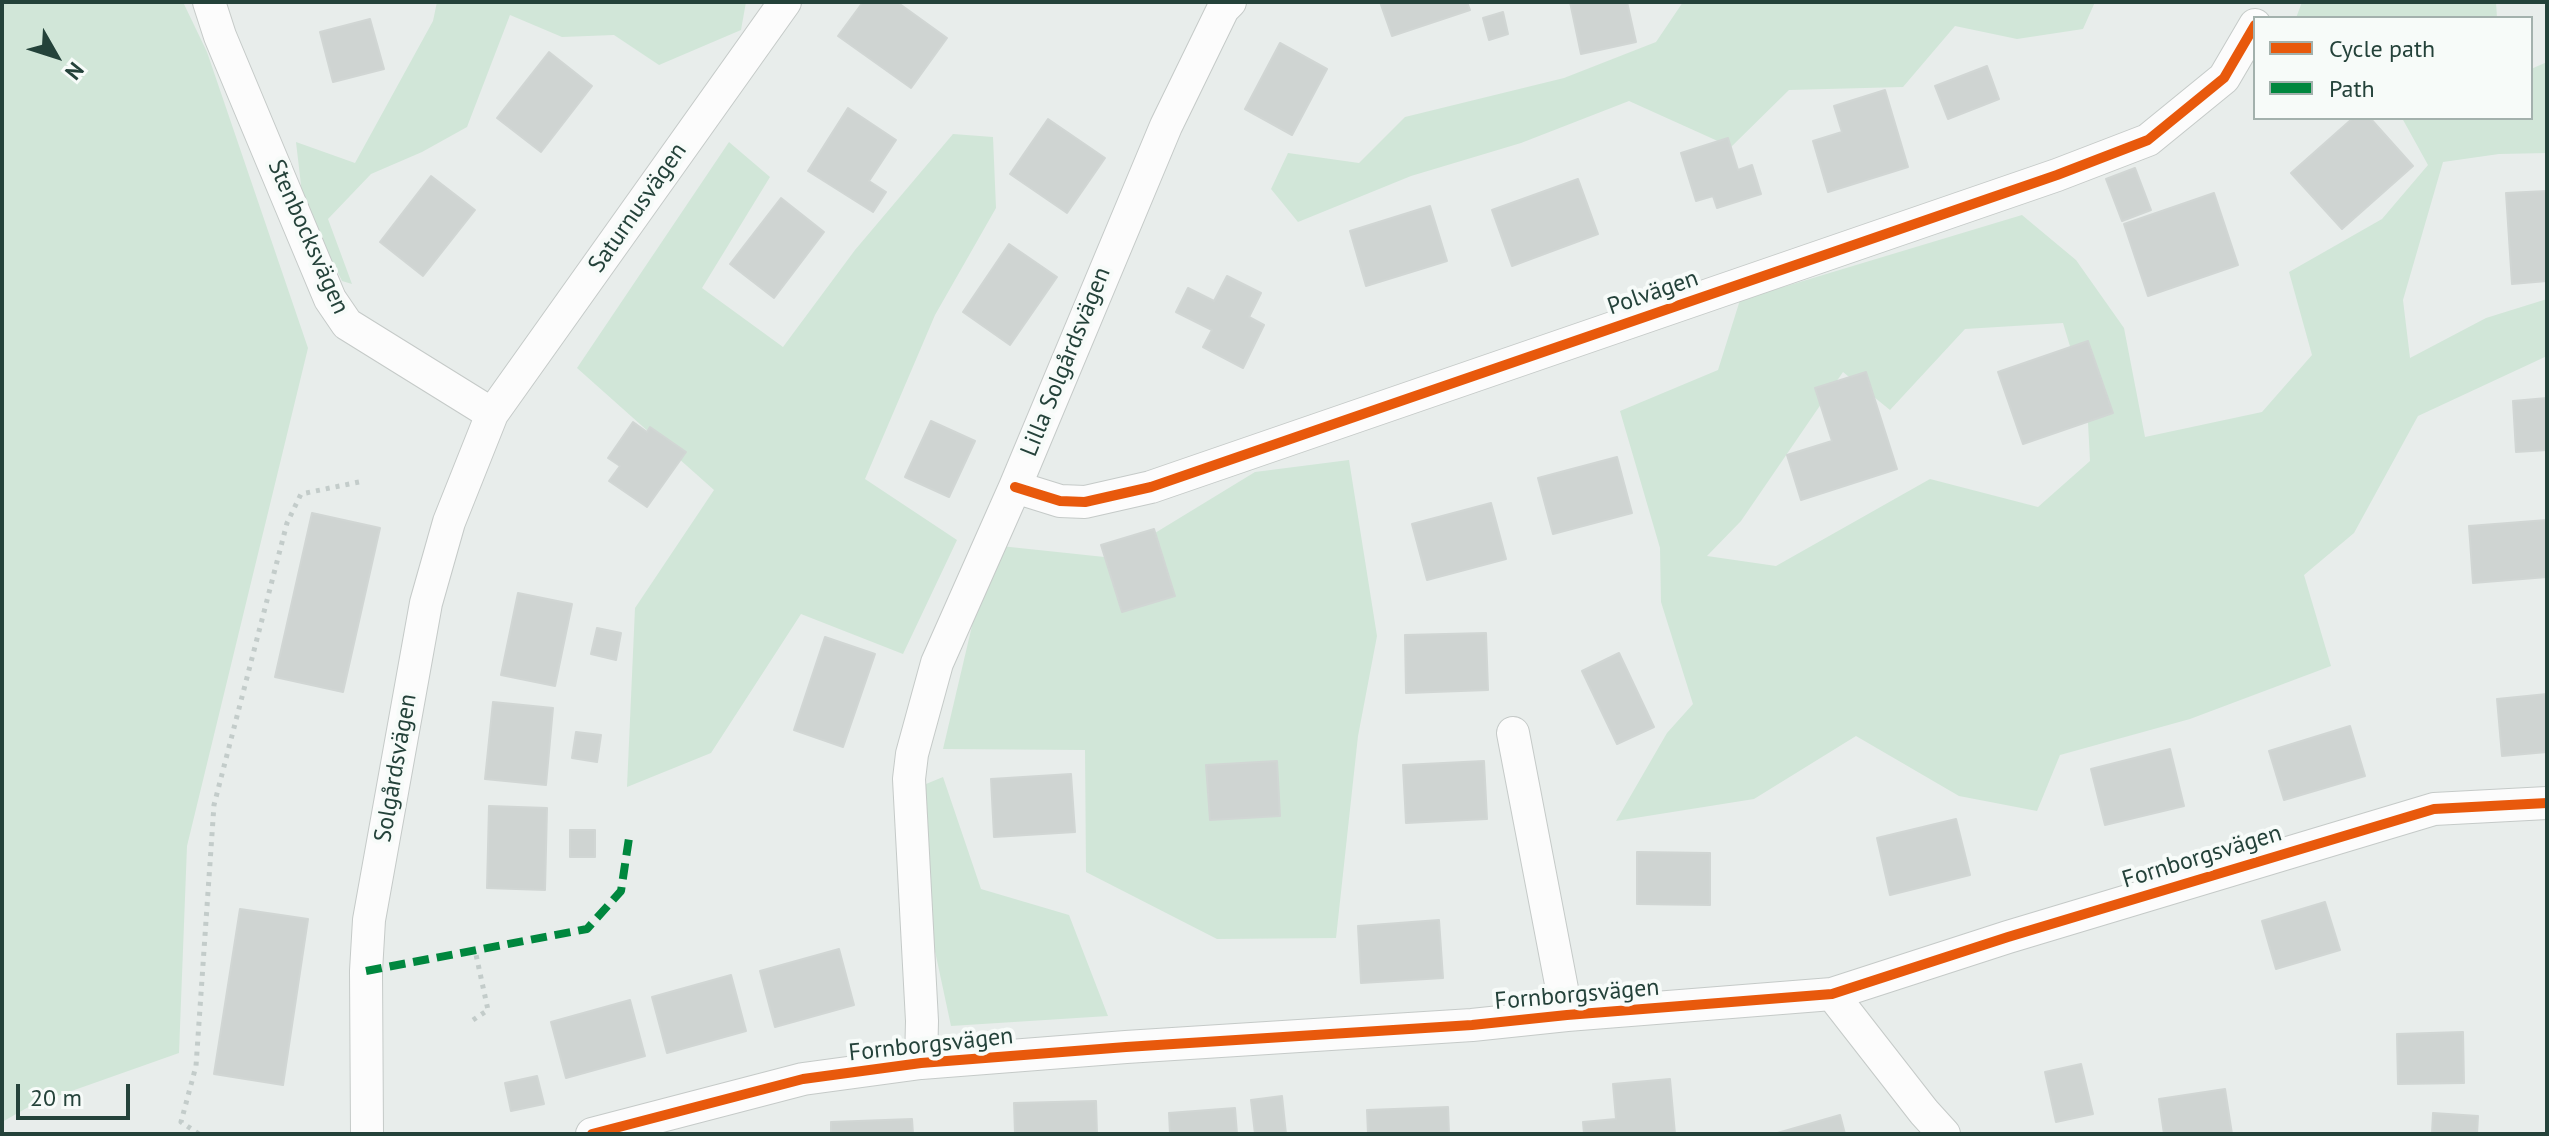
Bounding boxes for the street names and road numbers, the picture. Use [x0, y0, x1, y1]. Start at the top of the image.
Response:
street label: Saturnusvägen [583, 138, 693, 278]
street label: Stenbocksvägen [261, 155, 355, 319]
street label: Lilla Solgårdsvägen [1015, 263, 1117, 461]
street label: Polvägen [1604, 264, 1702, 322]
street label: Solgårdsvägen [369, 692, 423, 844]
street label: Fornborgsvägen [2119, 819, 2285, 895]
street label: Fornborgsvägen [1493, 973, 1661, 1017]
street label: Fornborgsvägen [847, 1022, 1015, 1068]

